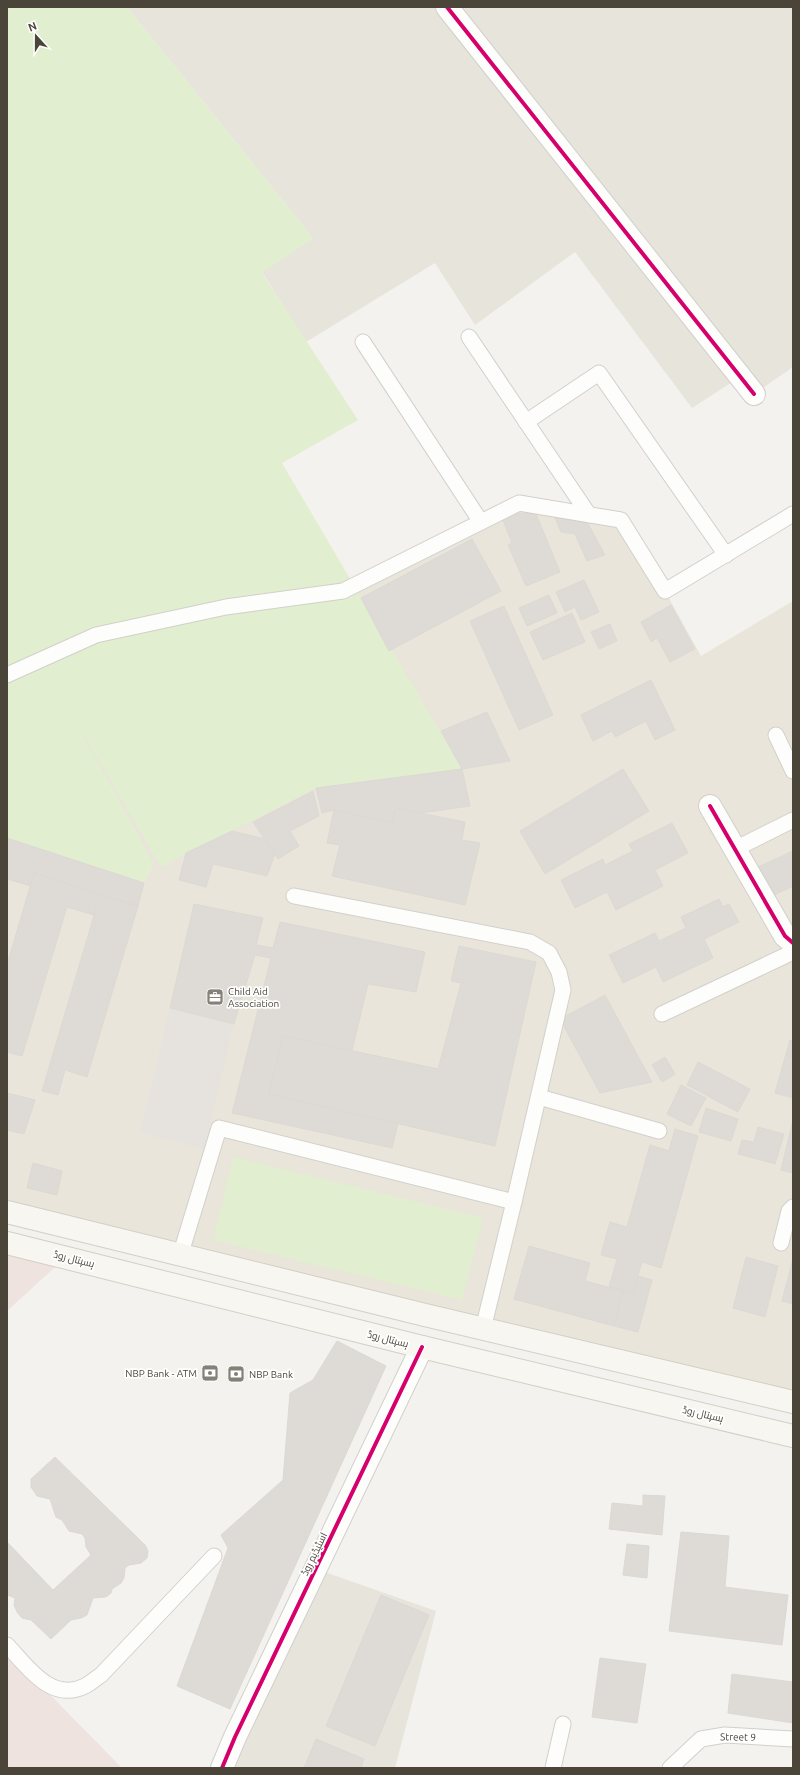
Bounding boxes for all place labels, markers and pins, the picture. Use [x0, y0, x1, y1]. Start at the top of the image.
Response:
place label: Child Aid Association [228, 986, 279, 1009]
office icon: Child Aid Association [205, 987, 225, 1007]
bank icon: NBP Bank - ATM [200, 1363, 220, 1383]
bank icon: NBP Bank [226, 1364, 246, 1384]
place label: NBP Bank - ATM [125, 1368, 197, 1379]
place label: NBP Bank [249, 1369, 293, 1380]

